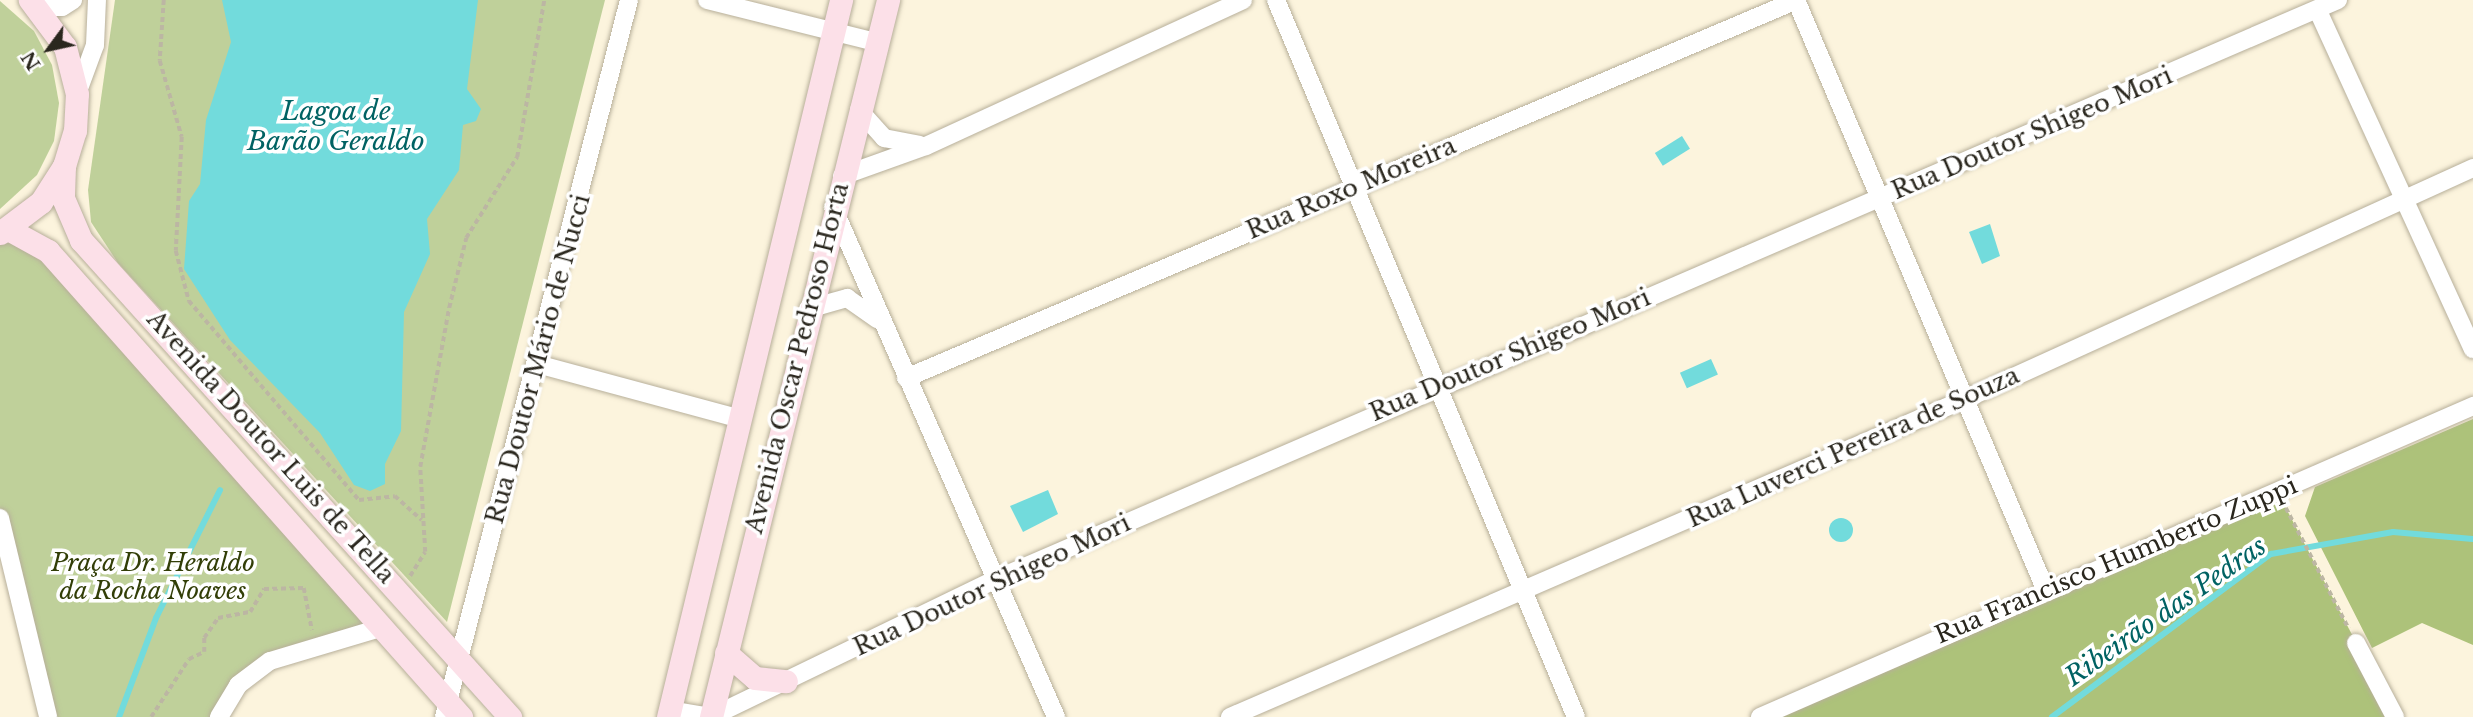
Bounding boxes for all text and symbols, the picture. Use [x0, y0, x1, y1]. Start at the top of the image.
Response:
north arrow [14, 14, 84, 84]
text: N [16, 47, 45, 74]
street label: Rua Doutor Shigeo Mori [1887, 61, 2177, 205]
water label: Lagoa de Barão Geraldo [247, 96, 425, 158]
street label: Rua Roxo Moreira [1242, 131, 1460, 245]
street label: Avenida Oscar Pedroso Horta [739, 179, 855, 537]
street label: Rua Doutor Mário de Nucci [480, 191, 596, 527]
street label: Rua Doutor Shigeo Mori [1365, 283, 1655, 427]
street label: Avenida Doutor Luis de Tella [141, 304, 401, 590]
street label: Rua Luverci Pereira de Souza [1682, 360, 2024, 534]
street label: Rua Francisco Humberto Zuppi [1930, 470, 2302, 650]
street label: Rua Doutor Shigeo Mori [849, 508, 1135, 662]
water label: Ribeirão das Pedras [2060, 531, 2272, 693]
park label: Praça Dr. Heraldo da Rocha Noaves [51, 549, 255, 605]

